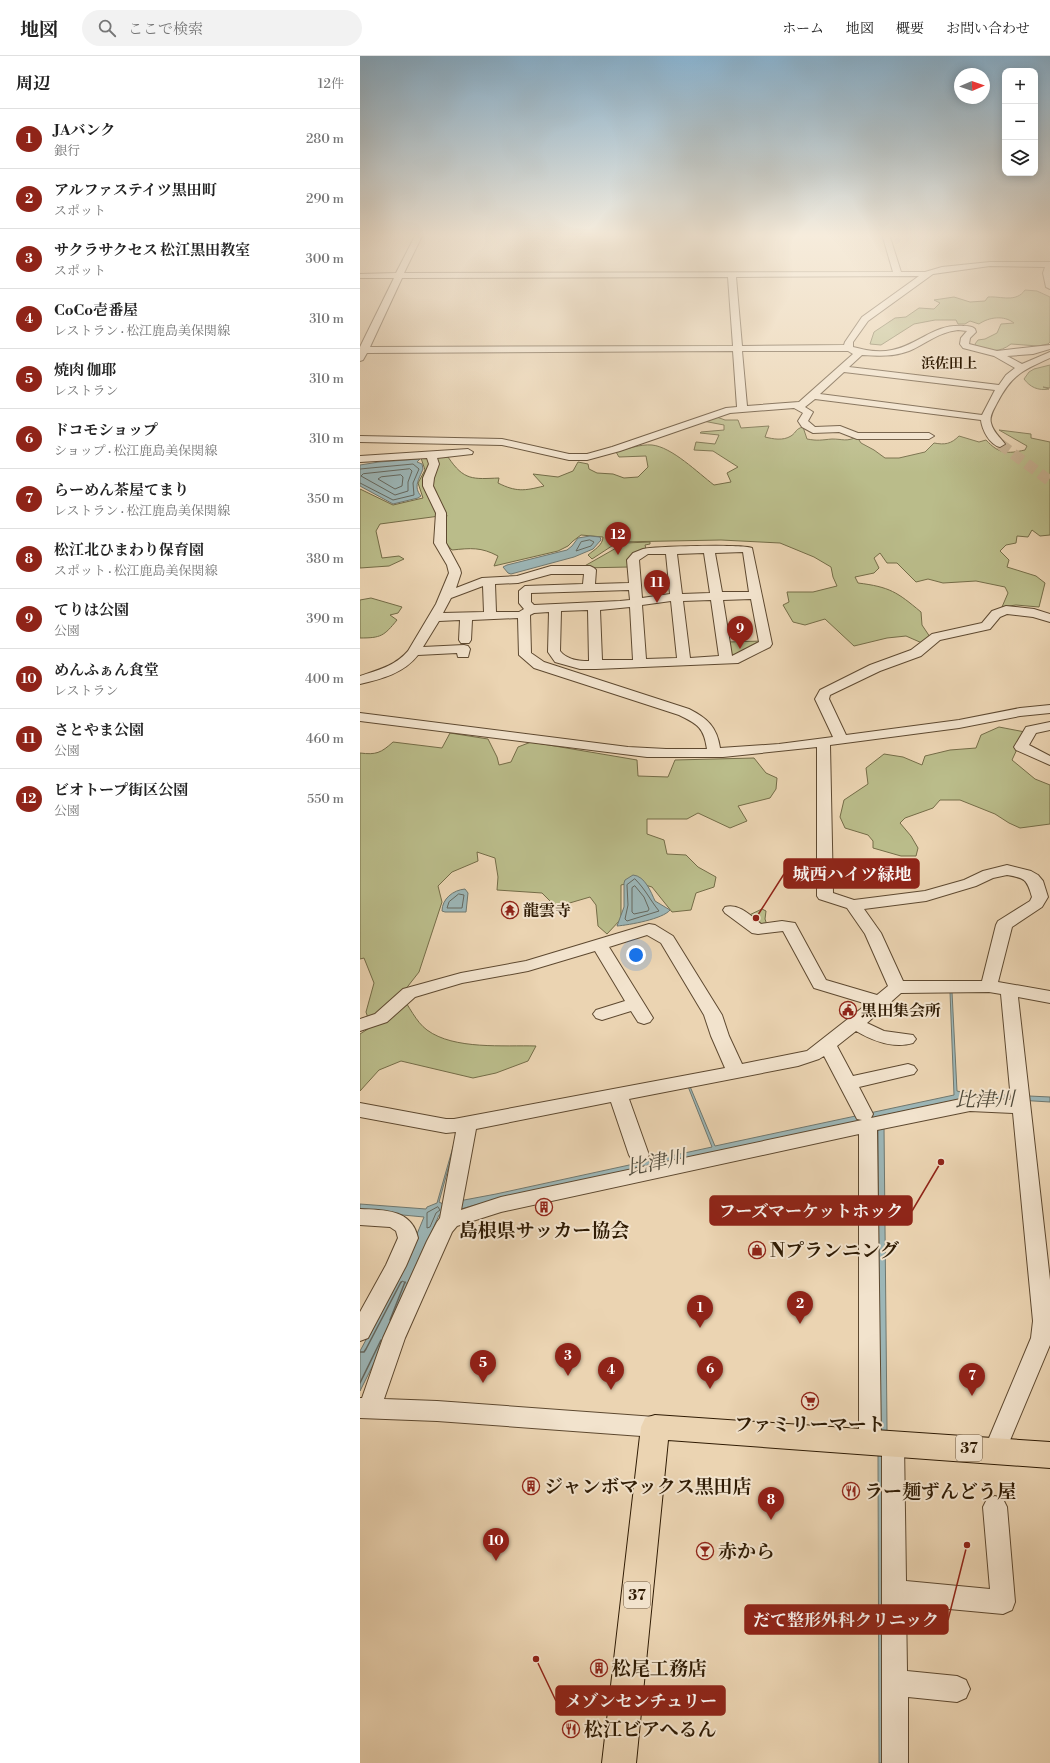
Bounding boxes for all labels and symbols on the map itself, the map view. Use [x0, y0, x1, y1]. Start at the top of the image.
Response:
north arrow [954, 68, 990, 104]
district label: 浜佐田上 [921, 355, 977, 373]
pin: 12 [605, 522, 631, 555]
pin: 11 [644, 570, 670, 603]
pin: 9 [727, 616, 753, 649]
callout: 城西ハイツ緑地 [784, 859, 919, 888]
text: 城西ハイツ緑地 [793, 864, 912, 886]
temple icon: 龍雲寺 [500, 900, 520, 920]
place label: 龍雲寺 [523, 901, 571, 921]
your location [626, 945, 646, 965]
public building icon: 黒田集会所 [838, 1000, 858, 1020]
place label: 黒田集会所 [861, 1001, 941, 1021]
water label: 比津川 [955, 1087, 1017, 1114]
water label: 比津川 [624, 1145, 690, 1182]
callout: フーズマーケットホック [710, 1196, 912, 1225]
building icon: 島根県サッカー協会 [534, 1197, 554, 1217]
text: フーズマーケットホック [719, 1201, 903, 1223]
place label: 島根県サッカー協会 [459, 1219, 629, 1243]
place label: Nプランニング [770, 1239, 900, 1263]
shop icon: Nプランニング [747, 1240, 767, 1260]
pin: 2 [787, 1291, 813, 1324]
pin: 1 [687, 1295, 713, 1328]
pin: 3 [555, 1343, 581, 1376]
pin: 5 [470, 1350, 496, 1383]
pin: 6 [697, 1356, 723, 1389]
pin: 4 [598, 1357, 624, 1390]
pin: 7 [959, 1363, 985, 1396]
supermarket icon: ファミリーマート [800, 1391, 820, 1411]
place label: ファミリーマート [734, 1413, 886, 1437]
road number: 37 [956, 1435, 982, 1461]
place label: ジャンボマックス黒田店 [544, 1475, 752, 1499]
building icon: ジャンボマックス黒田店 [521, 1476, 541, 1496]
place label: ラー麺ずんどう屋 [864, 1480, 1016, 1504]
restaurant icon: ラー麺ずんどう屋 [841, 1481, 861, 1501]
pin: 8 [758, 1487, 784, 1520]
pin: 10 [483, 1528, 509, 1561]
place label: 赤から [718, 1540, 775, 1564]
bar icon: 赤から [695, 1541, 715, 1561]
road number: 37 [624, 1582, 650, 1608]
callout: だて整形外科クリニック [745, 1605, 948, 1634]
text: だて整形外科クリニック [753, 1610, 939, 1632]
place label: 松尾工務店 [612, 1657, 707, 1681]
building icon: 松尾工務店 [589, 1658, 609, 1678]
callout: メゾンセンチュリー [556, 1686, 725, 1715]
text: メゾンセンチュリー [565, 1691, 717, 1713]
place label: 松江ビアへるん [584, 1718, 717, 1742]
restaurant icon: 松江ビアへるん [561, 1719, 581, 1739]

